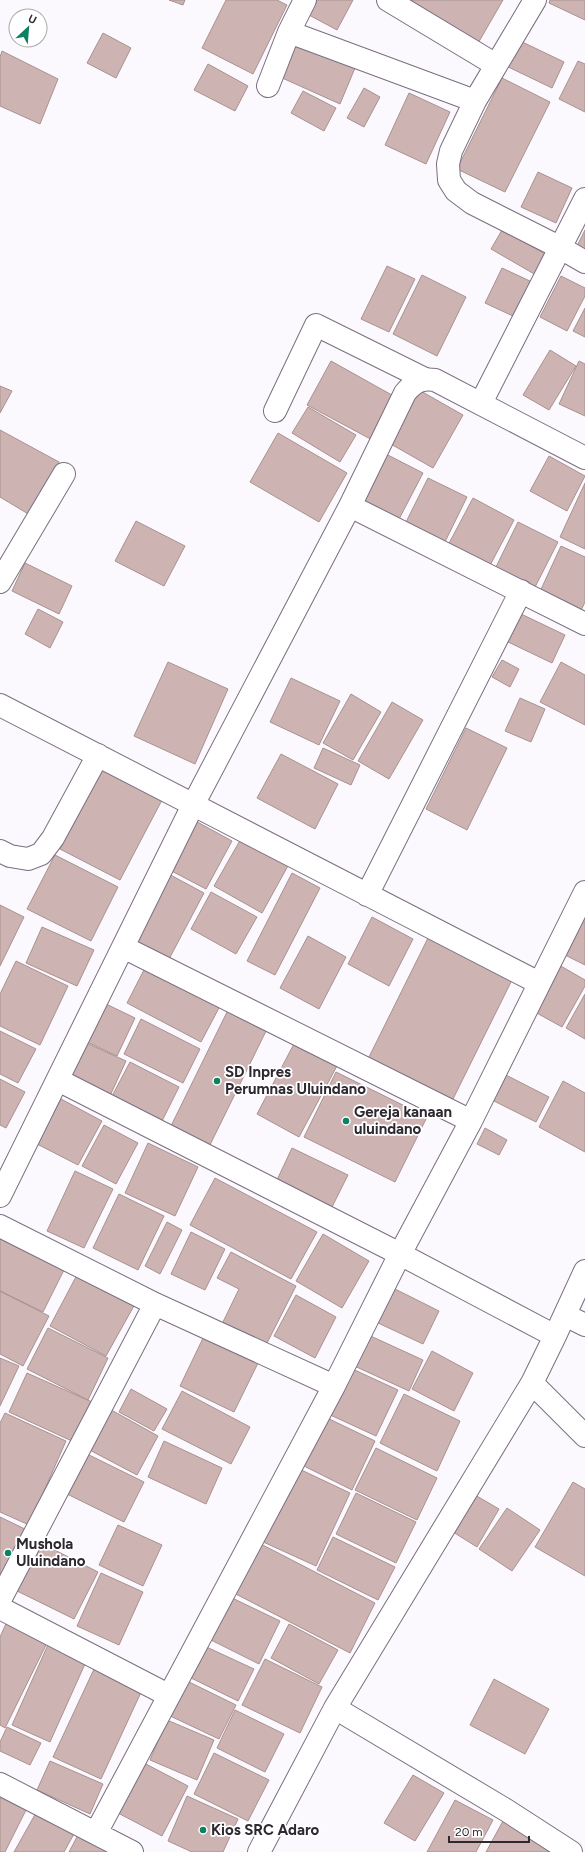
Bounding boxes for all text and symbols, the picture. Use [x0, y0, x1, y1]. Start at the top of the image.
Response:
north arrow [8, 8, 48, 48]
text: U [26, 12, 39, 27]
place label: SD Inpres Perumnas Uluindano [225, 1063, 366, 1098]
marker: SD Inpres Perumnas Uluindano [212, 1076, 222, 1086]
place label: Gereja kanaan uluindano [354, 1103, 452, 1138]
marker: Gereja kanaan uluindano [341, 1116, 351, 1126]
place label: Mushola Uluindano [16, 1535, 86, 1570]
marker: Mushola Uluindano [3, 1548, 13, 1558]
scale bar [449, 1818, 529, 1844]
place label: Kios SRC Adaro [211, 1821, 320, 1839]
marker: Kios SRC Adaro [198, 1825, 208, 1835]
text: 20 m [455, 1825, 483, 1839]

